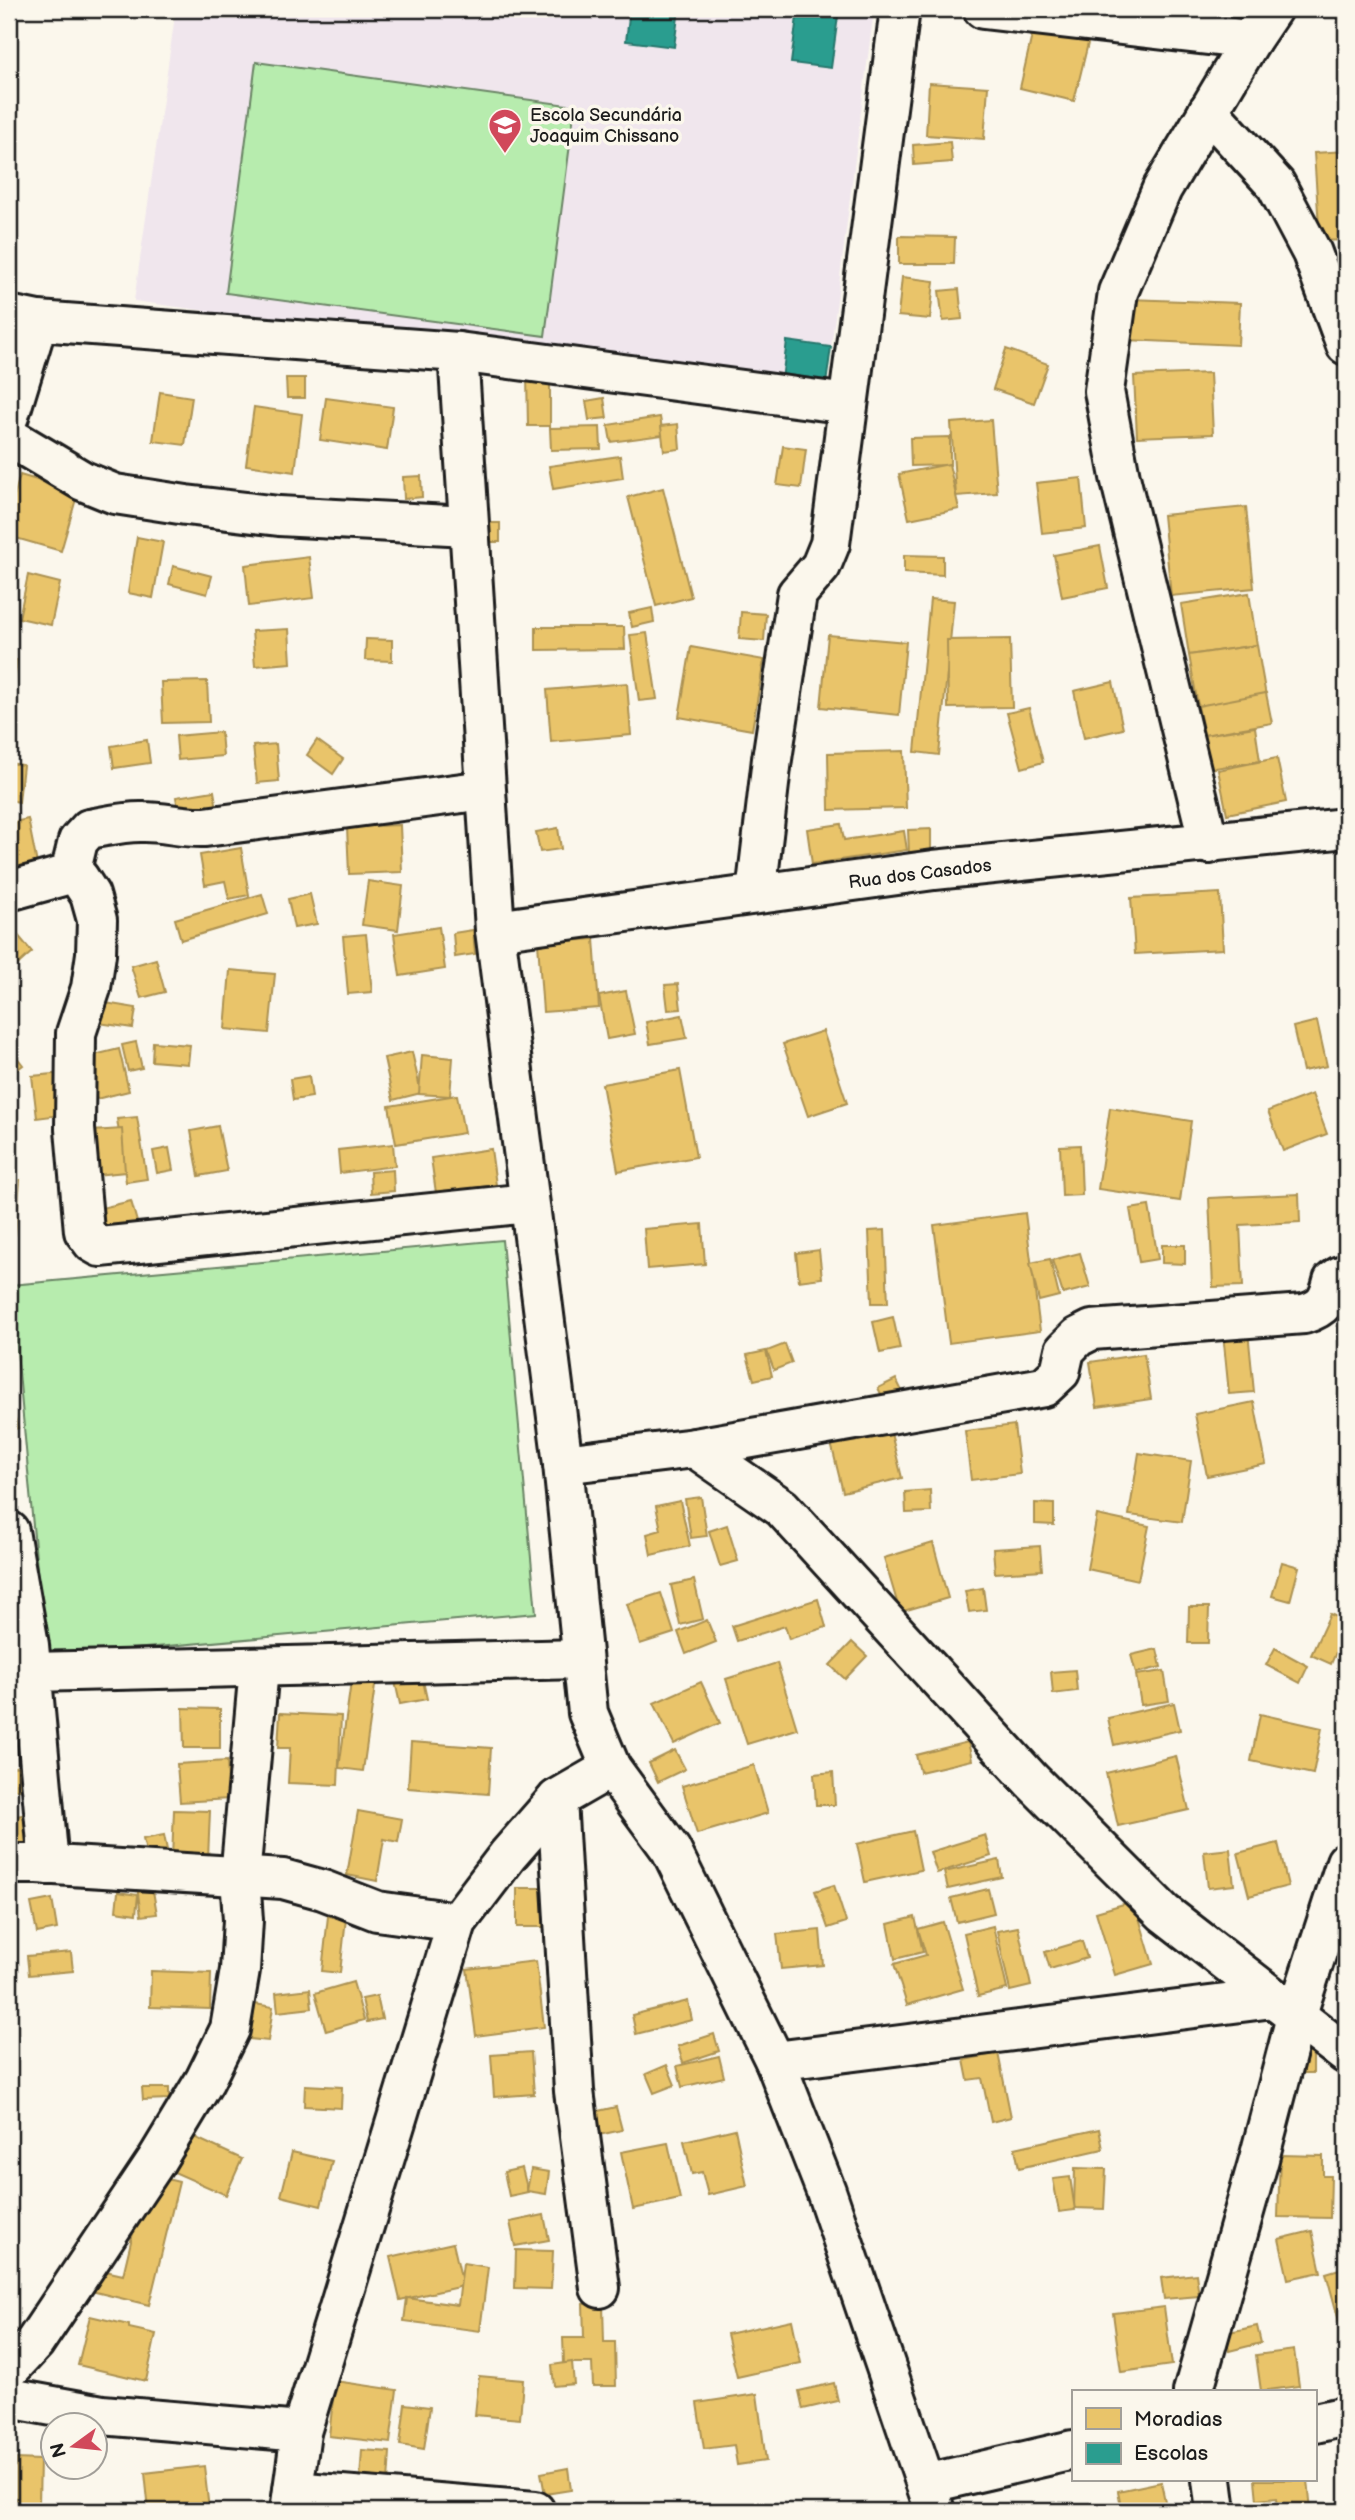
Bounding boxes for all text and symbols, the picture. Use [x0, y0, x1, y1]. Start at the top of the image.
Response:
place label: Escola Secundária Joaquim Chissano [530, 105, 682, 147]
school or university icon: Escola Secundária Joaquim Chissano [486, 106, 524, 155]
street label: Rua dos Casados [847, 855, 993, 893]
legend [1072, 2390, 1316, 2482]
text: Moradias [1134, 2407, 1222, 2432]
north arrow [38, 2412, 108, 2482]
text: N [46, 2440, 72, 2460]
text: Escolas [1134, 2441, 1208, 2466]

